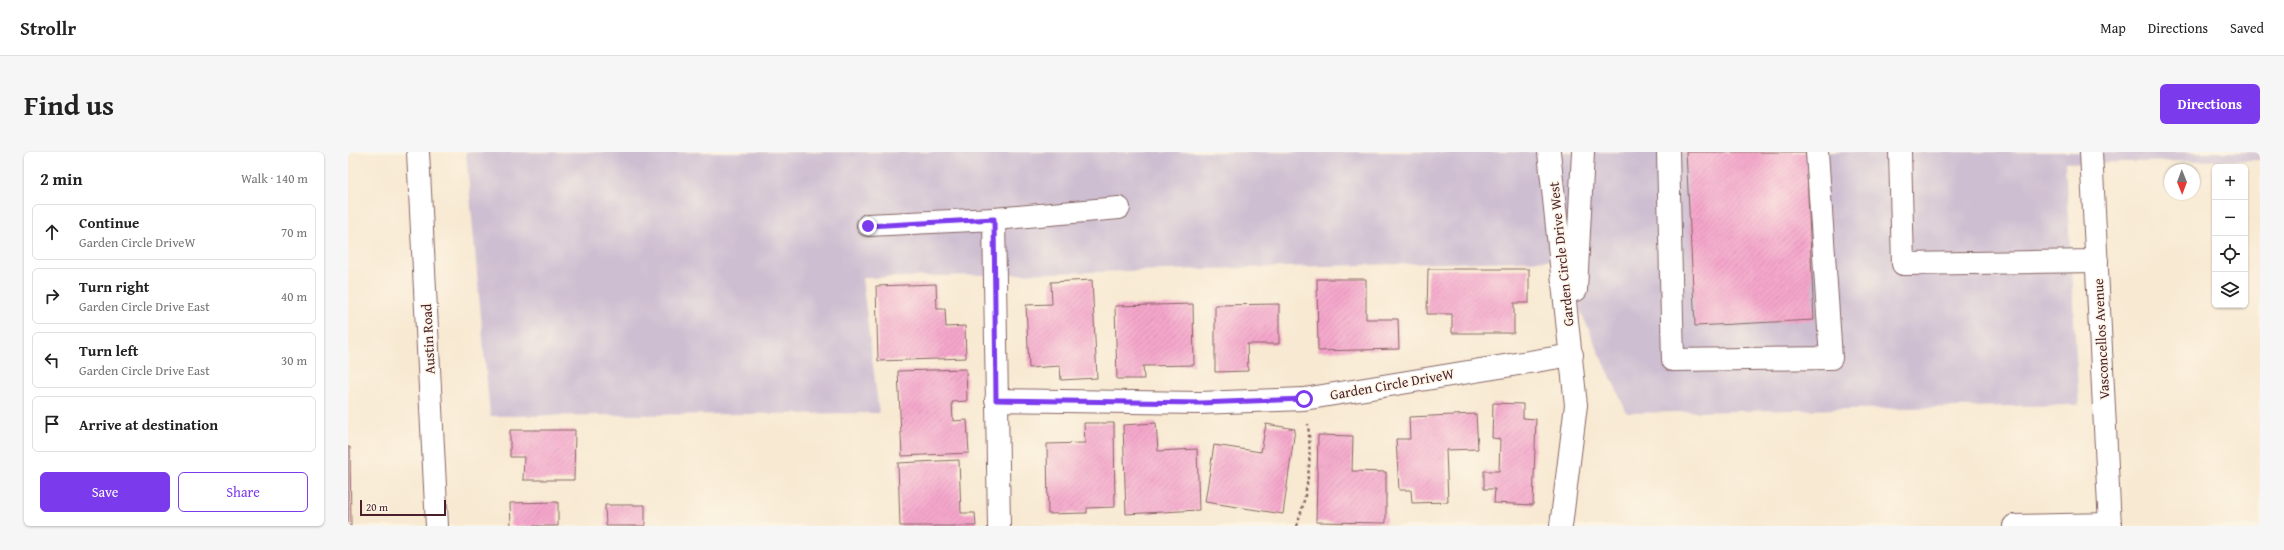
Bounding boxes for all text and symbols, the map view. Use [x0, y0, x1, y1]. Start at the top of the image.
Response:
text: Strollr [20, 14, 76, 42]
text: Map [2100, 18, 2126, 38]
text: Directions [2148, 18, 2208, 38]
text: Saved [2230, 18, 2264, 38]
text: Find us [24, 84, 114, 125]
button: Directions [2160, 84, 2260, 124]
north arrow [2164, 164, 2200, 200]
map controls [2212, 164, 2248, 308]
button: + [2212, 164, 2248, 200]
text: 2 min [40, 166, 82, 191]
text: Walk · 140 m [241, 169, 308, 188]
street label: Garden Circle Drive West [1543, 181, 1579, 327]
button: − [2212, 200, 2248, 236]
text: Continue [79, 212, 140, 233]
route end [859, 217, 877, 235]
icon: ahead [41, 221, 63, 243]
text: 70 m [281, 223, 307, 242]
text: Garden Circle DriveW [79, 233, 196, 252]
button: locate [2212, 236, 2248, 272]
button: layers [2212, 272, 2248, 308]
text: Turn right [79, 276, 150, 297]
street label: Vasconcellos Avenue [2088, 278, 2114, 400]
icon: right [41, 285, 63, 307]
text: 40 m [281, 287, 307, 306]
text: Garden Circle Drive East [79, 297, 210, 316]
street label: Austin Road [416, 303, 440, 375]
text: Turn left [79, 340, 138, 361]
icon: left [41, 349, 63, 371]
text: 30 m [281, 351, 307, 370]
text: Garden Circle Drive East [79, 361, 210, 380]
street label: Garden Circle DriveW [1328, 363, 1456, 405]
route start [1295, 390, 1313, 408]
icon: arrive [41, 413, 63, 435]
text: Arrive at destination [79, 414, 218, 435]
button: Save [40, 472, 170, 512]
button: Share [178, 472, 308, 512]
scale bar [360, 498, 446, 517]
text: 20 m [366, 499, 388, 515]

